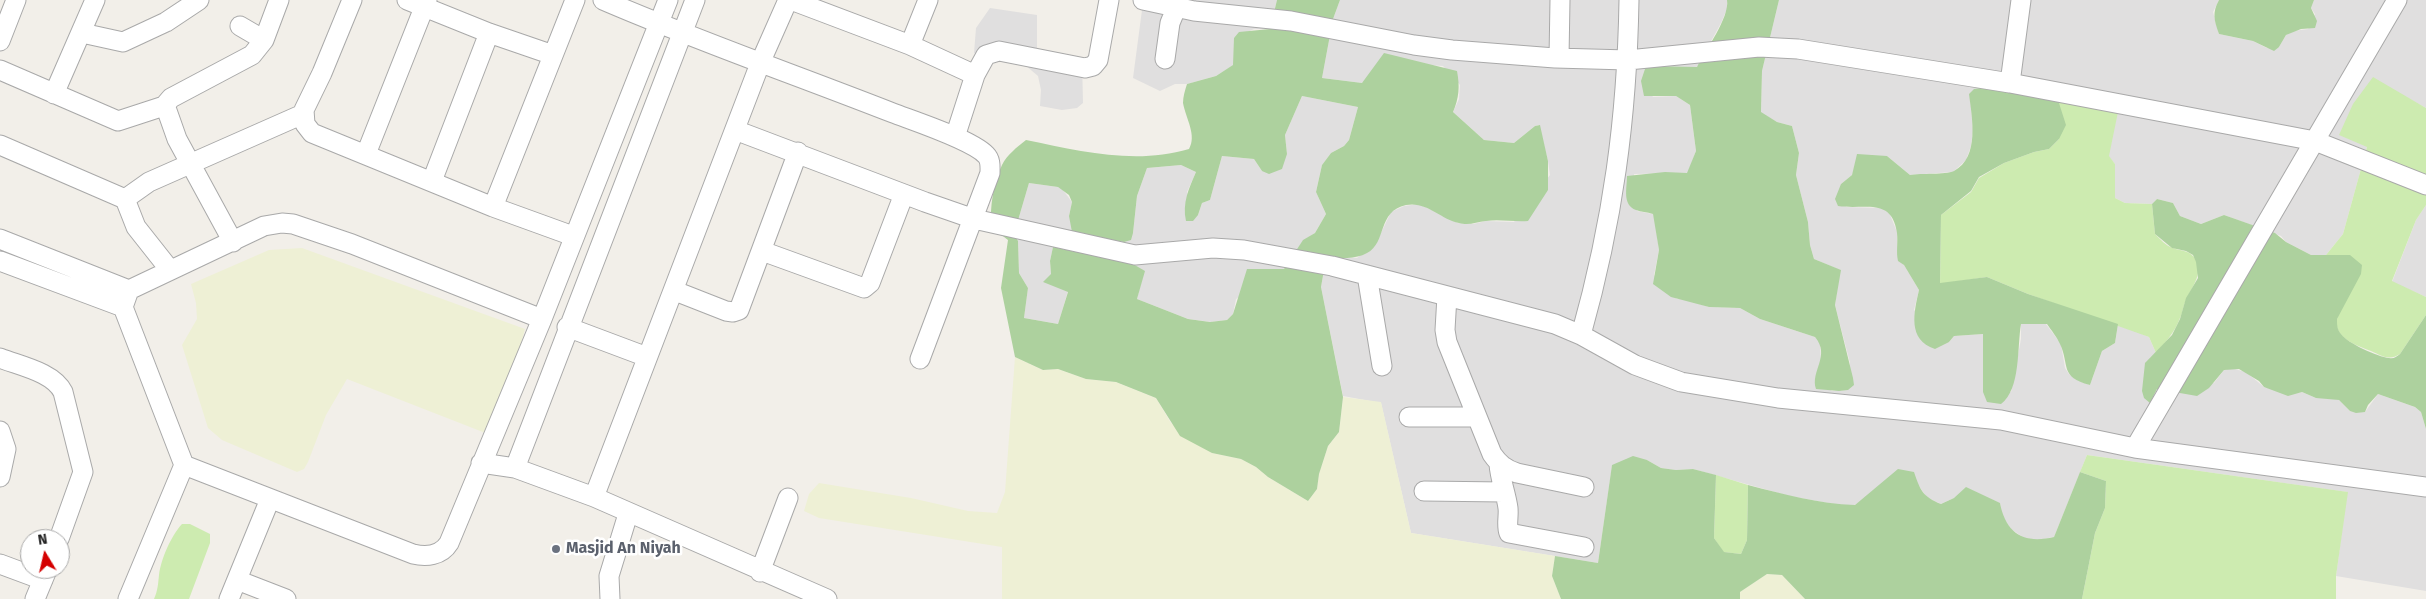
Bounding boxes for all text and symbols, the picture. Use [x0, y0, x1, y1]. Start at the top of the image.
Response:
north arrow [20, 529, 70, 579]
text: N [37, 531, 49, 549]
place label: Masjid An Niyah [566, 539, 681, 559]
marker: Masjid An Niyah [550, 543, 562, 555]

